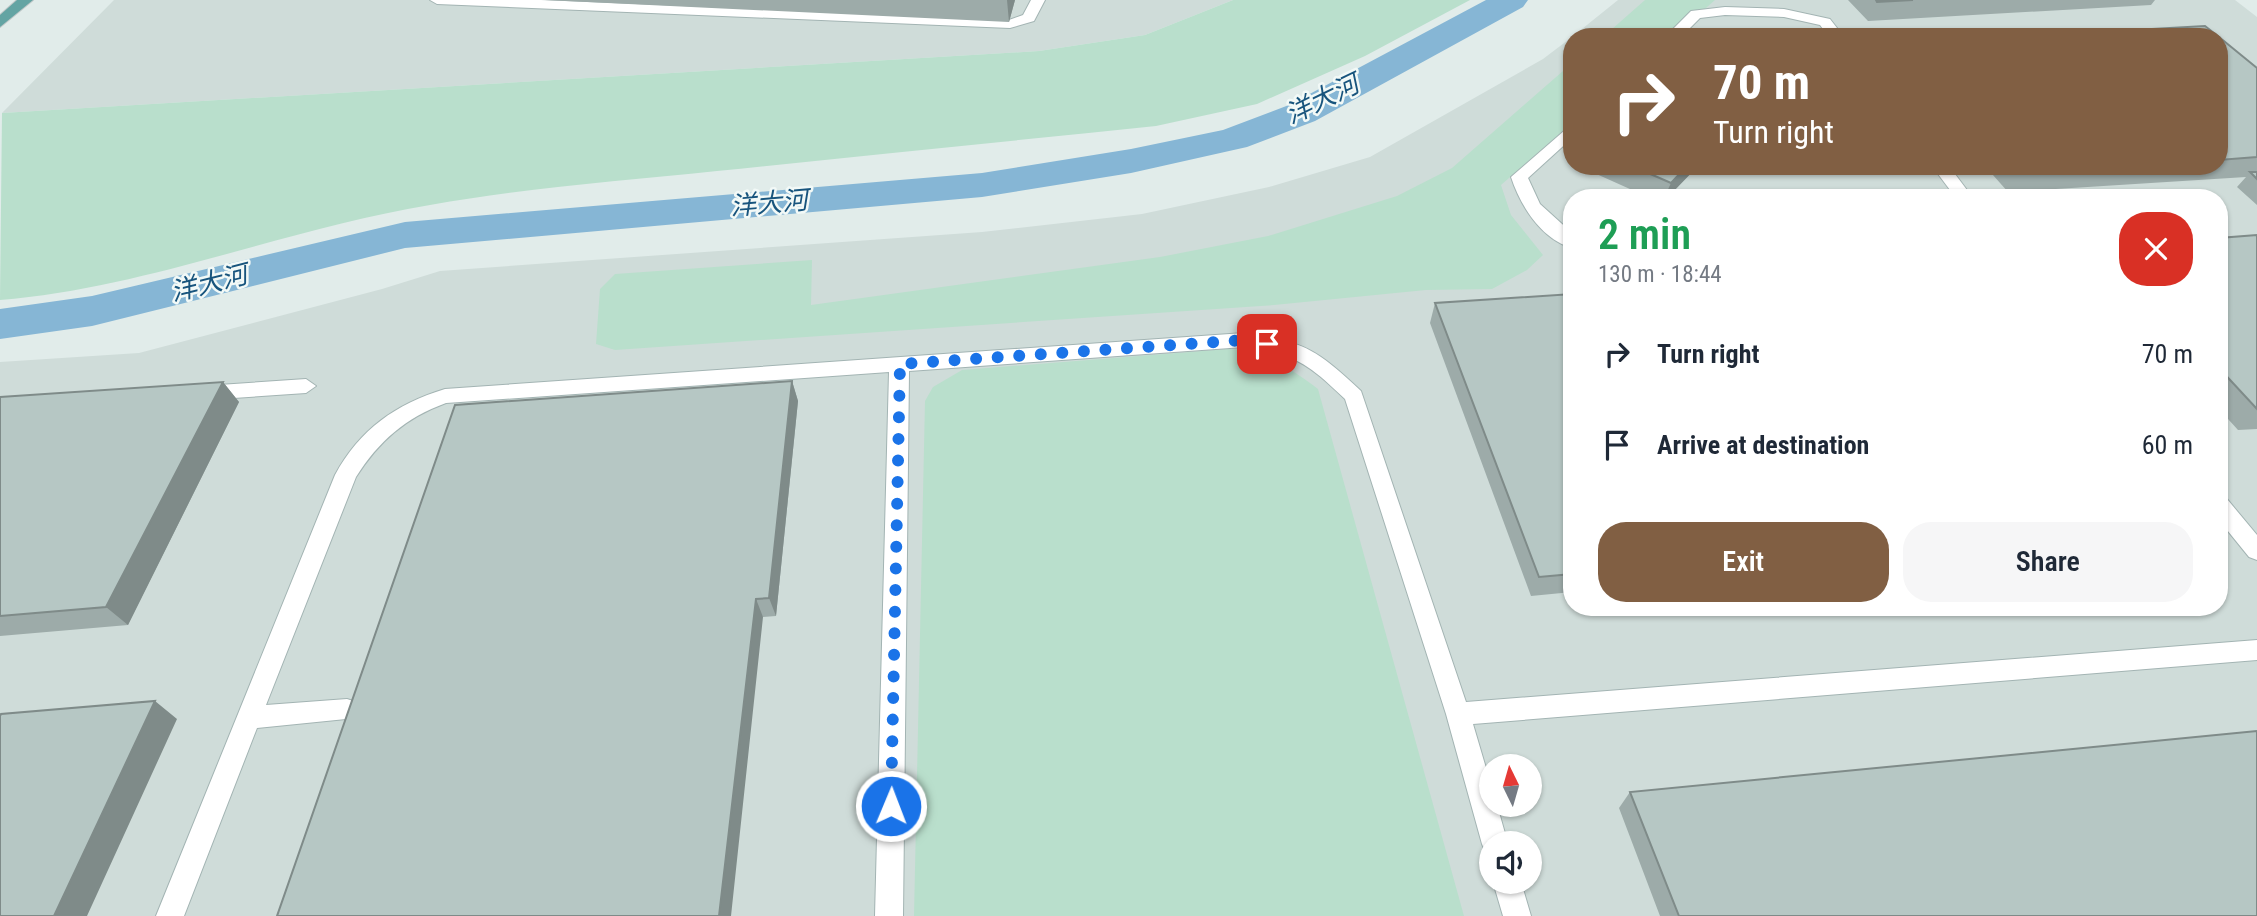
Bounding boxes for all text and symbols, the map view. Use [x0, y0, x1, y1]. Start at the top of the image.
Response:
text: 70 m [1713, 54, 1810, 111]
icon: right [1598, 56, 1689, 147]
water label: 洋大河 [1280, 66, 1368, 130]
text: Turn right [1713, 113, 1834, 151]
water label: 洋大河 [729, 184, 814, 221]
text: 2 min [1598, 210, 1691, 259]
button: close [2119, 212, 2193, 286]
water label: 洋大河 [168, 258, 255, 307]
text: 130 m · 18:44 [1598, 261, 1722, 288]
pin [1237, 314, 1297, 374]
icon: arrive [1248, 325, 1286, 363]
icon: right [1598, 335, 1636, 373]
text: Turn right [1657, 339, 1759, 369]
text: 70 m [2142, 339, 2193, 369]
icon: arrive [1598, 426, 1636, 464]
text: Arrive at destination [1657, 430, 1869, 460]
text: 60 m [2142, 430, 2193, 460]
button: Exit [1598, 522, 1889, 602]
button: Share [1903, 522, 2193, 602]
north arrow [1479, 754, 1542, 817]
map controls [1479, 754, 1542, 894]
position arrow [854, 769, 928, 843]
button: sound [1479, 831, 1542, 894]

